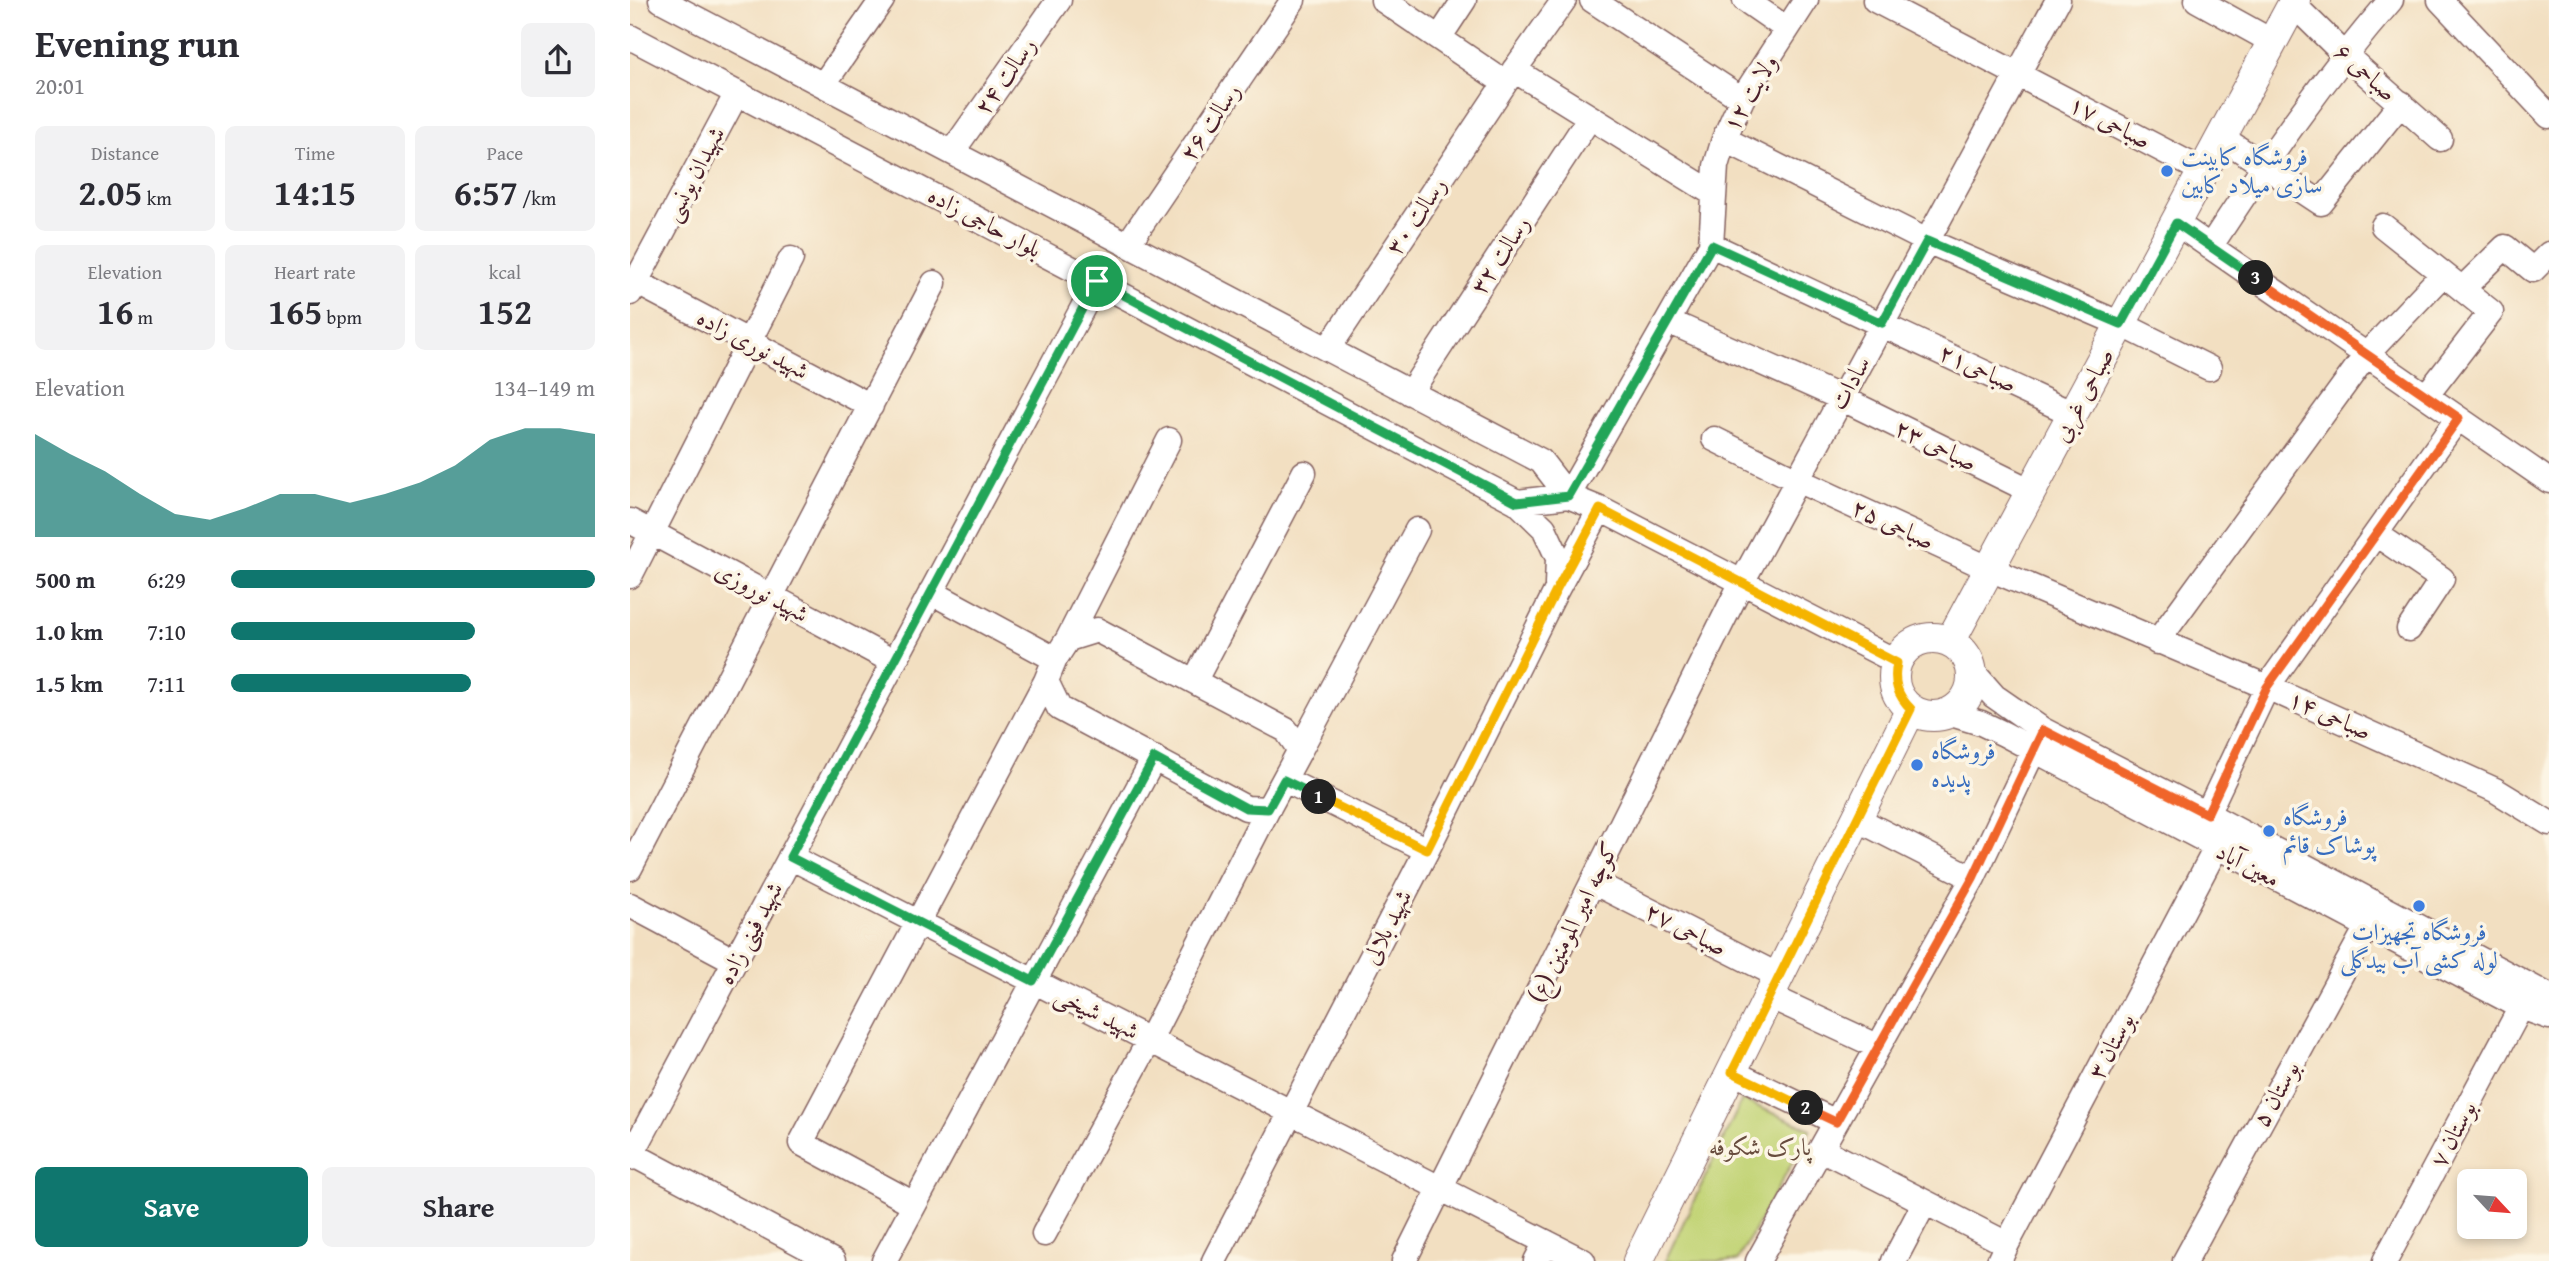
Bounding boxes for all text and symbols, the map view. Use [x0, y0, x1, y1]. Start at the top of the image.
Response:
text: Evening run [35, 15, 239, 71]
button: share [521, 23, 595, 97]
street label: رسالت ۲۴ [965, 30, 1044, 122]
street label: صباحی ۶ [2327, 34, 2405, 109]
street label: ولایت ۱۲ [1713, 48, 1786, 138]
text: 20:01 [35, 69, 85, 102]
street label: رسالت ۲۶ [1171, 76, 1249, 168]
street label: صباحی ۱۷ [2063, 86, 2157, 157]
street label: شهیدان یونسی [654, 120, 733, 228]
text: Distance [91, 139, 159, 167]
text: Time [295, 139, 335, 167]
text: Pace [487, 139, 523, 167]
place label: فروشگاه کابینت سازی میلاد کابین [2181, 139, 2323, 202]
marker: فروشگاه کابینت سازی میلاد کابین [2159, 163, 2175, 179]
text: 2.05 [78, 167, 142, 218]
text: 14:15 [274, 167, 356, 218]
text: 6:57 [454, 167, 518, 218]
street label: رسالت ۳۰ [1377, 170, 1455, 262]
street label: بلوار حاجی زاده [922, 177, 1048, 266]
text: km [142, 184, 172, 212]
text: /km [518, 184, 556, 212]
street label: رسالت ۳۲ [1461, 209, 1538, 301]
pin [1067, 251, 1127, 311]
text: Elevation [88, 258, 162, 286]
text: Heart rate [274, 258, 356, 286]
text: kcal [489, 258, 521, 286]
pin: 3 [2238, 260, 2274, 296]
icon: arrive [1078, 262, 1116, 300]
text: 3 [2251, 263, 2260, 291]
text: 16 [97, 286, 133, 337]
text: 165 [268, 286, 322, 337]
text: 152 [478, 286, 532, 337]
street label: شهید نوری زاده [691, 299, 815, 388]
text: m [133, 303, 153, 331]
text: bpm [322, 303, 362, 331]
street label: صباحی۲۱ [1933, 334, 2023, 401]
street label: صباحی غربی [2043, 341, 2122, 448]
street label: سادات [1820, 349, 1879, 416]
text: Elevation [35, 371, 125, 404]
text: 134–149 m [494, 371, 595, 404]
street label: صباحی ۲۳ [1889, 410, 1983, 480]
street label: صباحی ۲۵ [1846, 489, 1940, 558]
street label: شهید نوروزی [709, 552, 815, 631]
text: 500 m [35, 563, 96, 596]
text: 6:29 [147, 563, 186, 596]
text: 1.0 km [35, 615, 103, 648]
text: 7:10 [147, 615, 186, 648]
text: 1.5 km [35, 667, 103, 700]
text: 7:11 [147, 667, 186, 700]
street label: صباحی ۱۴ [2283, 681, 2377, 748]
place label: فروشگاه پدیده [1931, 733, 1996, 796]
marker: فروشگاه پدیده [1909, 757, 1925, 773]
pin: 1 [1302, 780, 1336, 814]
text: 1 [1314, 782, 1323, 810]
place label: فروشگاه پوشاک قائم [2283, 799, 2377, 866]
marker: فروشگاه پوشاک قائم [2261, 823, 2277, 839]
street label: معین آباد [2210, 833, 2286, 896]
street label: کوچه امیر المومنین (ع) [1518, 835, 1629, 1009]
street label: شهید فینی زاده [708, 875, 791, 990]
street label: شهید بلالی [1353, 883, 1420, 970]
street label: صباحی ۲۷ [1639, 893, 1733, 964]
marker: فروشگاه تجهیزات لوله کشی آب بیدگلی [2411, 898, 2427, 914]
place label: فروشگاه تجهیزات لوله کشی آب بیدگلی [2340, 914, 2498, 977]
street label: شهید شیخی [1049, 977, 1145, 1048]
street label: بوستان ۳ [2078, 1006, 2143, 1085]
street label: بوستان ۵ [2243, 1054, 2308, 1133]
pin: 2 [1788, 1090, 1824, 1126]
text: 2 [1801, 1093, 1810, 1121]
street label: بوستان ۷ [2420, 1094, 2485, 1173]
park label: پارک شکوفه [1709, 1129, 1813, 1164]
button: Save [35, 1167, 308, 1247]
button: Share [322, 1167, 595, 1247]
north arrow [2457, 1169, 2527, 1239]
map controls [2457, 1169, 2527, 1239]

